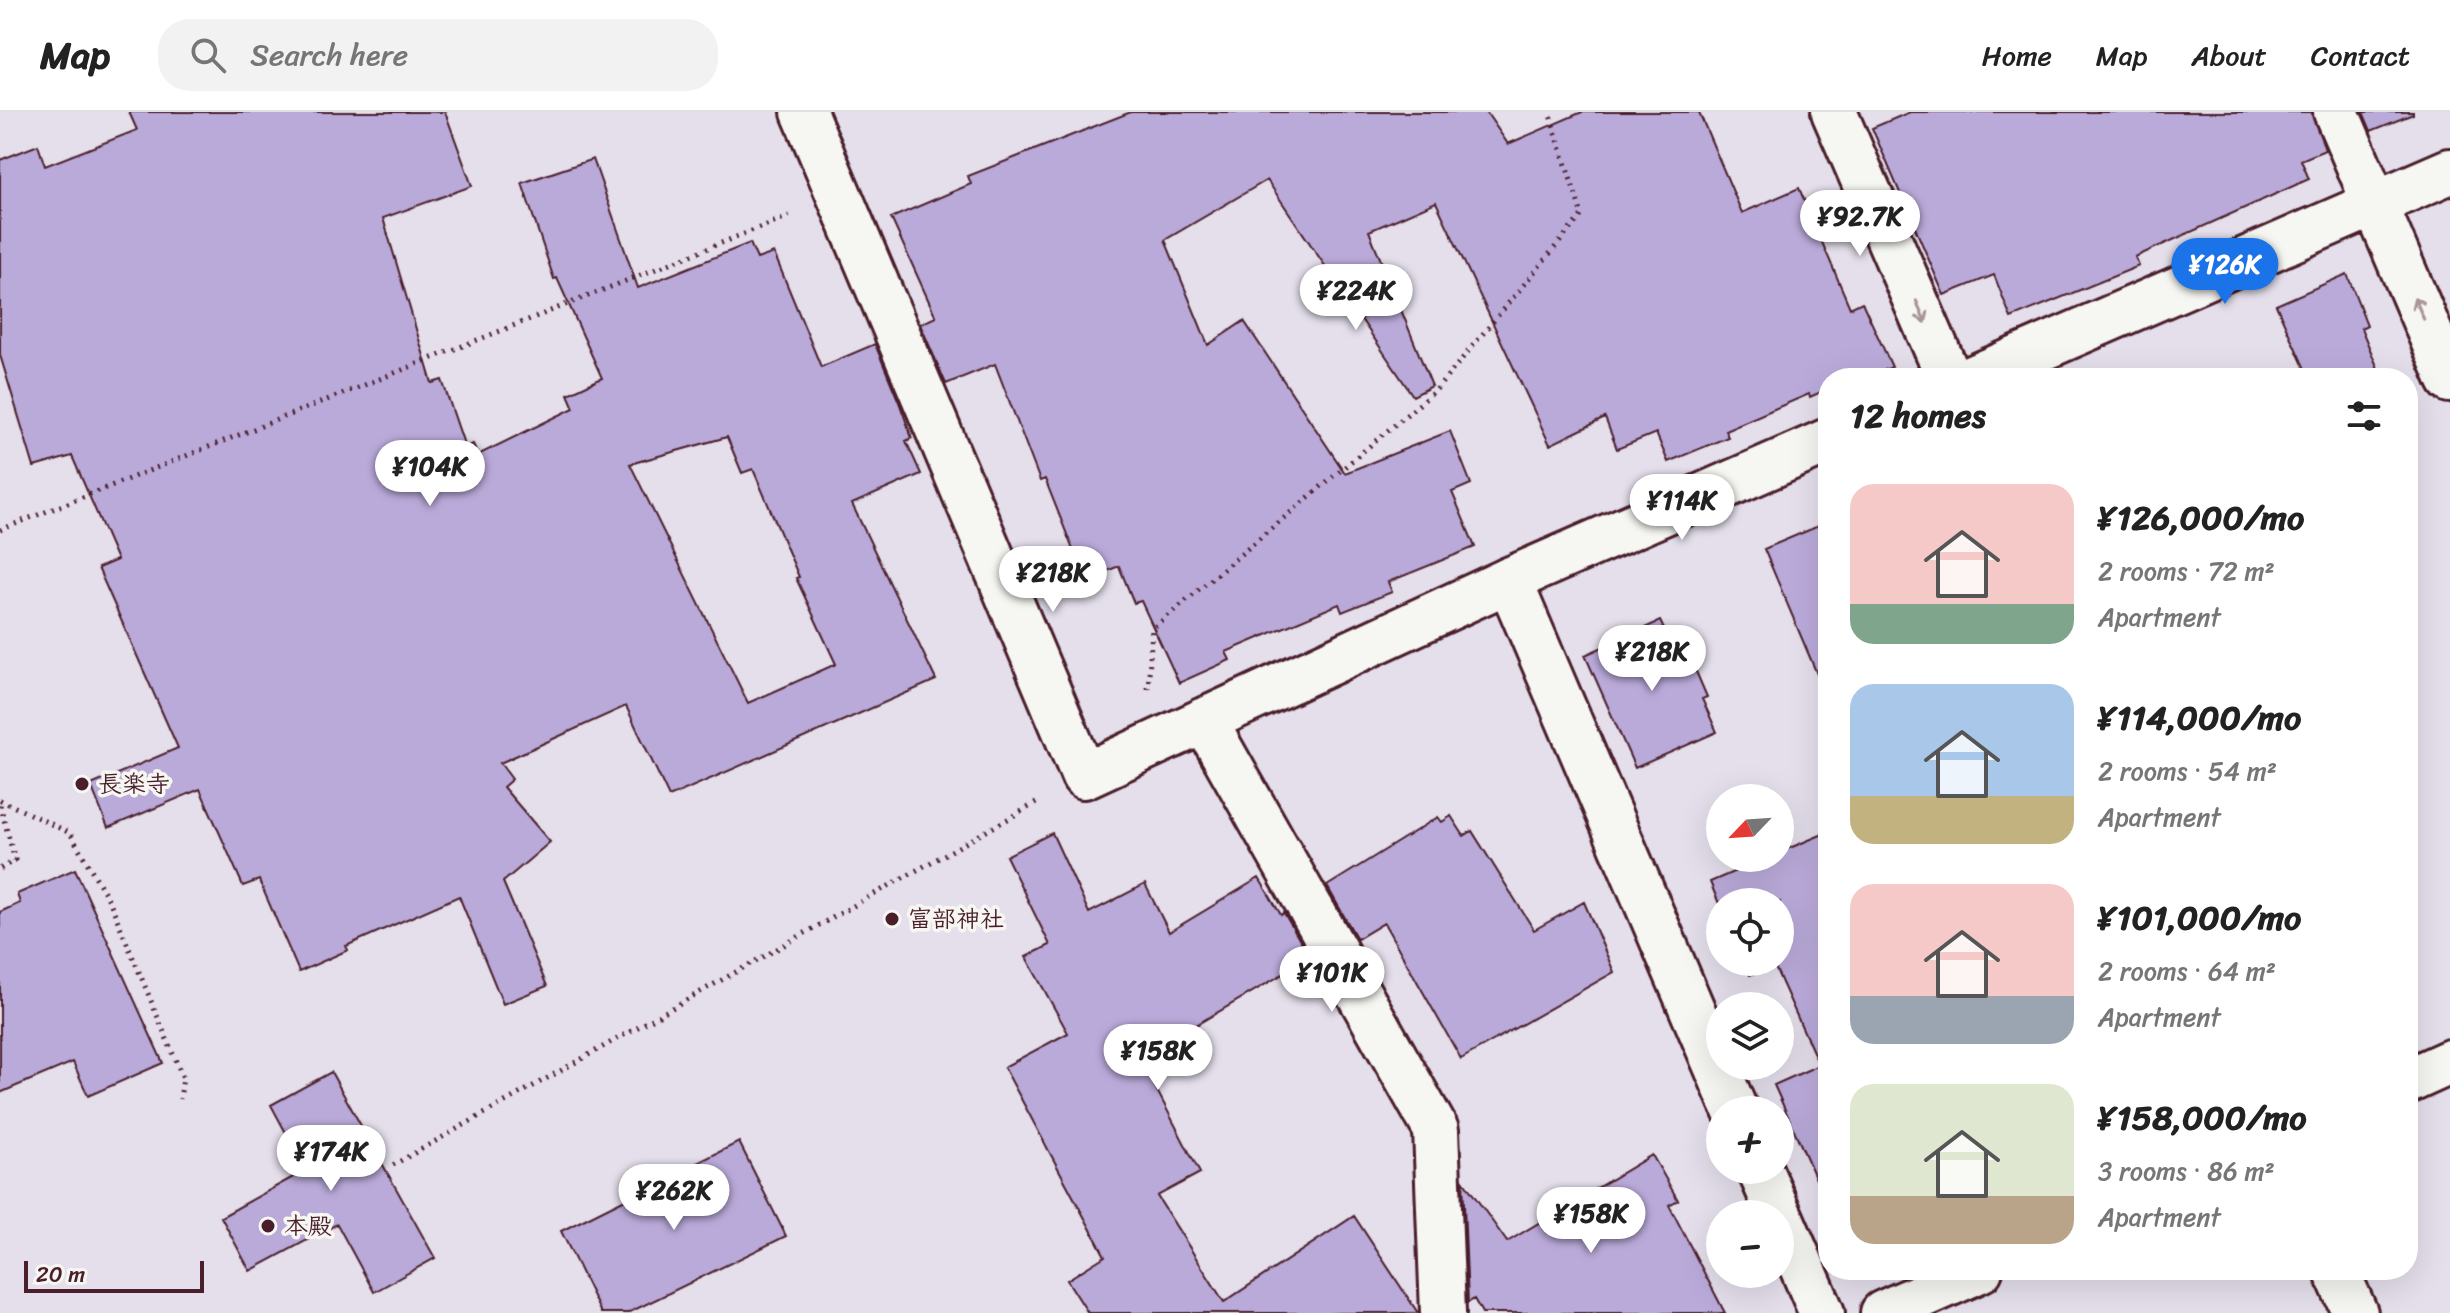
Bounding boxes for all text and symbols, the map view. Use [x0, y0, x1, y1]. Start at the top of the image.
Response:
search box [158, 19, 718, 91]
text: Map [40, 22, 110, 89]
text: Search here [250, 28, 408, 82]
text: Home [1982, 31, 2052, 80]
text: Map [2096, 31, 2147, 80]
text: About [2191, 31, 2267, 80]
text: Contact [2311, 31, 2410, 80]
icon: search [186, 33, 230, 77]
pin: ¥92.7K [1795, 190, 1925, 258]
text: ¥92.7K [1818, 193, 1902, 239]
pin: ¥126K [2169, 238, 2281, 306]
text: ¥126K [2189, 241, 2261, 287]
pin: ¥224K [1300, 264, 1412, 332]
text: ¥224K [1318, 267, 1394, 313]
one-way arrow [2411, 296, 2426, 321]
one-way arrow [1914, 299, 1929, 324]
text: 12 homes [1850, 386, 1986, 446]
icon: filters [2342, 394, 2386, 438]
pin: ¥104K [374, 440, 486, 508]
text: ¥104K [393, 443, 467, 489]
pin: ¥114K [1626, 474, 1738, 542]
text: ¥114K [1648, 477, 1716, 523]
text: ¥126,000/mo [2098, 488, 2304, 548]
icon: home [1914, 516, 2010, 612]
pin: ¥218K [997, 546, 1109, 614]
text: 2 rooms · 72 m² [2098, 548, 2275, 594]
text: ¥218K [1017, 549, 1089, 595]
text: Apartment [2098, 594, 2221, 640]
pin: ¥218K [1596, 625, 1708, 693]
text: ¥218K [1616, 628, 1688, 674]
text: ¥114,000/mo [2098, 688, 2301, 748]
icon: home [1914, 716, 2010, 812]
text: 2 rooms · 54 m² [2098, 748, 2277, 794]
place label: 長楽寺 [98, 763, 170, 805]
marker: 長楽寺 [73, 775, 91, 793]
north arrow [1706, 784, 1794, 872]
map controls [1706, 784, 1794, 1288]
text: Apartment [2098, 794, 2221, 840]
button: locate [1706, 888, 1794, 976]
text: ¥101,000/mo [2098, 888, 2301, 948]
place label: 富部神社 [908, 898, 1004, 940]
marker: 富部神社 [883, 910, 901, 928]
icon: home [1914, 916, 2010, 1012]
pin: ¥101K [1276, 946, 1388, 1014]
text: 2 rooms · 64 m² [2098, 948, 2276, 994]
text: ¥101K [1298, 949, 1366, 995]
button: layers [1706, 992, 1794, 1080]
text: Apartment [2098, 994, 2221, 1040]
pin: ¥158K [1102, 1024, 1214, 1092]
text: ¥158K [1122, 1027, 1194, 1073]
text: ¥158,000/mo [2098, 1088, 2307, 1148]
button: + [1706, 1096, 1794, 1184]
icon: home [1914, 1116, 2010, 1212]
pin: ¥174K [275, 1125, 387, 1193]
text: ¥174K [295, 1128, 367, 1174]
text: 3 rooms · 86 m² [2098, 1148, 2275, 1194]
pin: ¥262K [618, 1164, 730, 1232]
text: ¥262K [636, 1167, 712, 1213]
pin: ¥158K [1535, 1187, 1647, 1255]
text: ¥158K [1555, 1190, 1627, 1236]
text: Apartment [2098, 1194, 2221, 1240]
button: − [1706, 1200, 1794, 1288]
place label: 本殿 [284, 1205, 332, 1247]
marker: 本殿 [259, 1217, 277, 1235]
text: 20 m [36, 1255, 85, 1294]
scale bar [24, 1257, 204, 1293]

